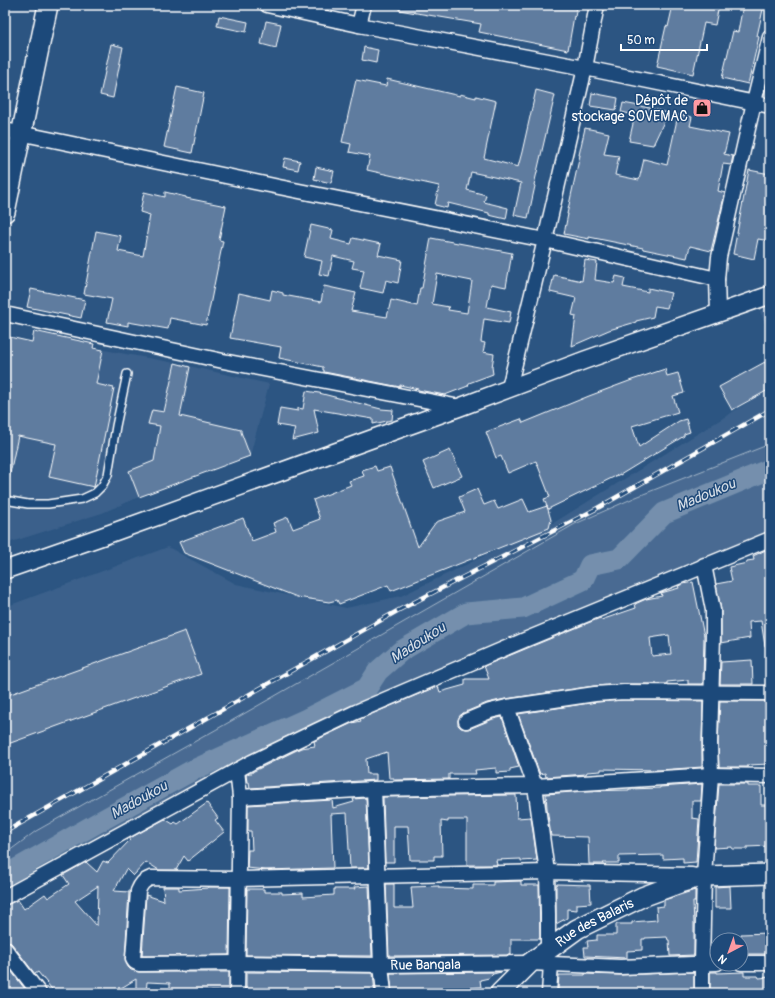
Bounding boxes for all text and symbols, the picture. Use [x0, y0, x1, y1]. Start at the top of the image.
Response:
scale bar [621, 26, 707, 52]
text: 50 m [627, 33, 655, 48]
place label: Dépôt de stockage SOVEMAC [572, 92, 688, 125]
shop icon: Dépôt de stockage SOVEMAC [691, 97, 713, 119]
water label: Madoukou [674, 474, 740, 516]
water label: Madoukou [387, 617, 451, 668]
water label: Madoukou [107, 776, 172, 823]
street label: Rue des Balaris [552, 894, 637, 950]
north arrow [709, 932, 749, 972]
text: N [715, 951, 730, 967]
street label: Rue Bangala [390, 955, 461, 973]

